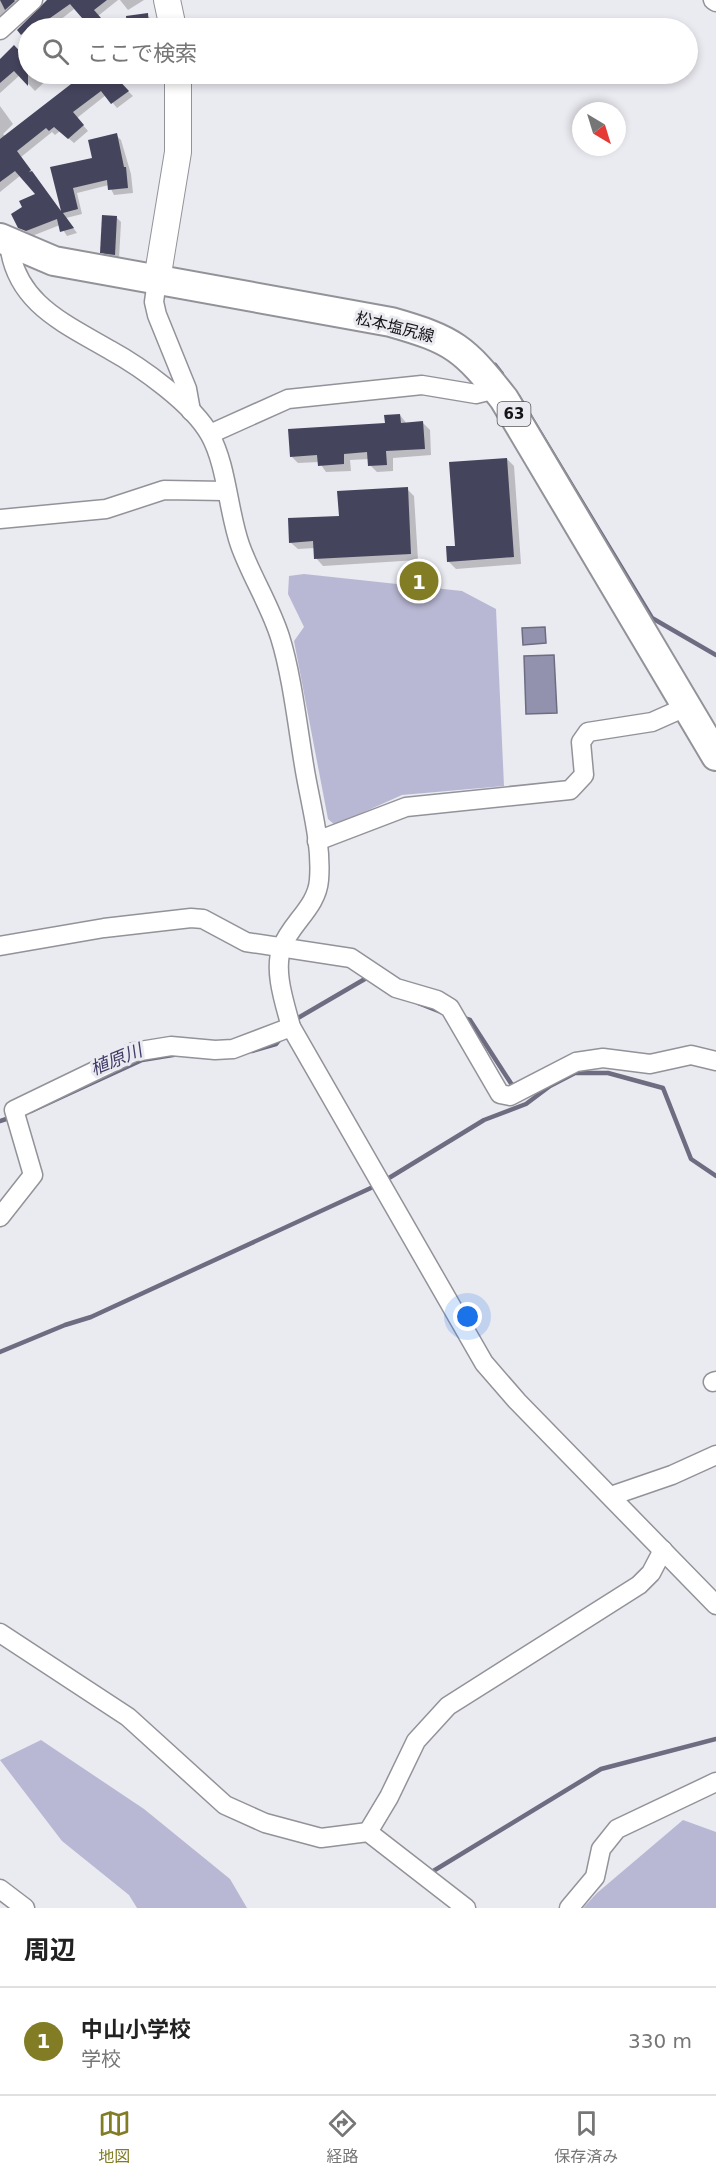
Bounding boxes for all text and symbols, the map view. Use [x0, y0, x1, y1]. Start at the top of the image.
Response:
search box [18, 18, 698, 84]
icon: search [39, 35, 72, 68]
text: ここで検索 [87, 41, 197, 66]
north arrow [572, 102, 626, 156]
street label: 松本塩尻線 [354, 308, 436, 346]
road number: 63 [498, 402, 530, 426]
pin: 1 [400, 558, 438, 604]
water label: 植原川 [87, 1038, 147, 1079]
your location [453, 1302, 482, 1331]
text: 周辺 [24, 1935, 76, 1965]
text: 中山小学校 [81, 2017, 191, 2042]
text: 1 [37, 2029, 50, 2053]
text: 330 m [628, 2029, 692, 2053]
text: 学校 [81, 2047, 121, 2071]
tab: 地図 [98, 2107, 131, 2167]
tab: 経路 [326, 2107, 359, 2167]
tab: 保存済み [554, 2107, 618, 2167]

